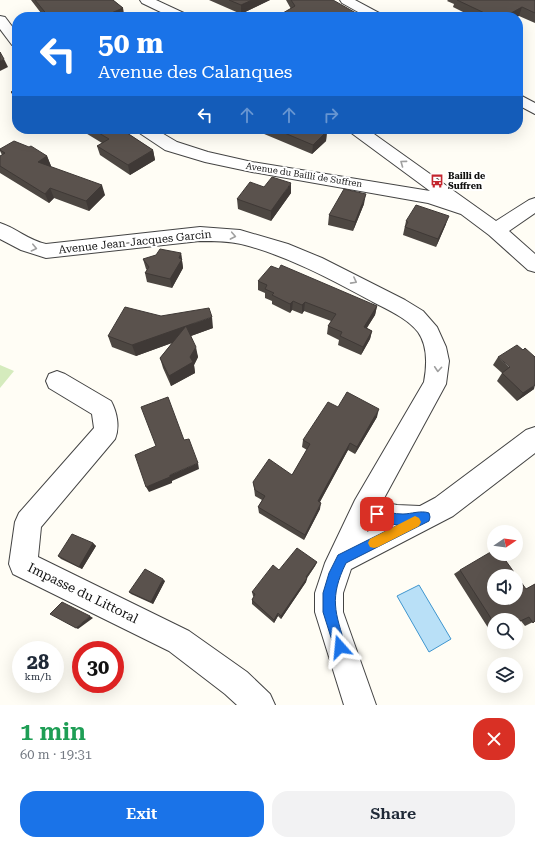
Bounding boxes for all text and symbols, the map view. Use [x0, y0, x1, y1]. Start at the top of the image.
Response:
text: 50 m [98, 27, 163, 60]
icon: left [32, 28, 84, 80]
text: Avenue des Calanques [98, 61, 292, 82]
icon: left [194, 104, 216, 126]
icon: ahead [236, 104, 258, 126]
icon: ahead [278, 104, 300, 126]
icon: right [320, 104, 342, 126]
one-way arrow [400, 160, 407, 168]
street label: Avenue du Bailli de Suffren [245, 161, 363, 189]
place label: Bailli de Suffren [448, 171, 486, 191]
bus stop icon: Bailli de Suffren [429, 173, 445, 189]
street label: Avenue Jean-Jacques Garcin [58, 227, 212, 257]
one-way arrow [229, 231, 236, 239]
one-way arrow [31, 243, 37, 251]
one-way arrow [350, 277, 357, 284]
one-way arrow [433, 366, 442, 372]
pin [360, 497, 394, 531]
icon: arrive [366, 503, 388, 525]
north arrow [487, 525, 523, 561]
map controls [487, 525, 523, 693]
street label: Impasse du Littoral [25, 560, 141, 626]
button: sound [487, 569, 523, 605]
button: search [487, 613, 523, 649]
position arrow [319, 626, 361, 668]
speed limit sign: 30 [72, 641, 124, 693]
text: 28 [27, 650, 49, 674]
button: layers [487, 657, 523, 693]
text: km/h [25, 671, 51, 682]
text: 1 min [20, 718, 86, 746]
button: close [473, 718, 515, 760]
text: 60 m · 19:31 [20, 747, 92, 762]
button: Exit [20, 791, 264, 837]
button: Share [272, 791, 515, 837]

